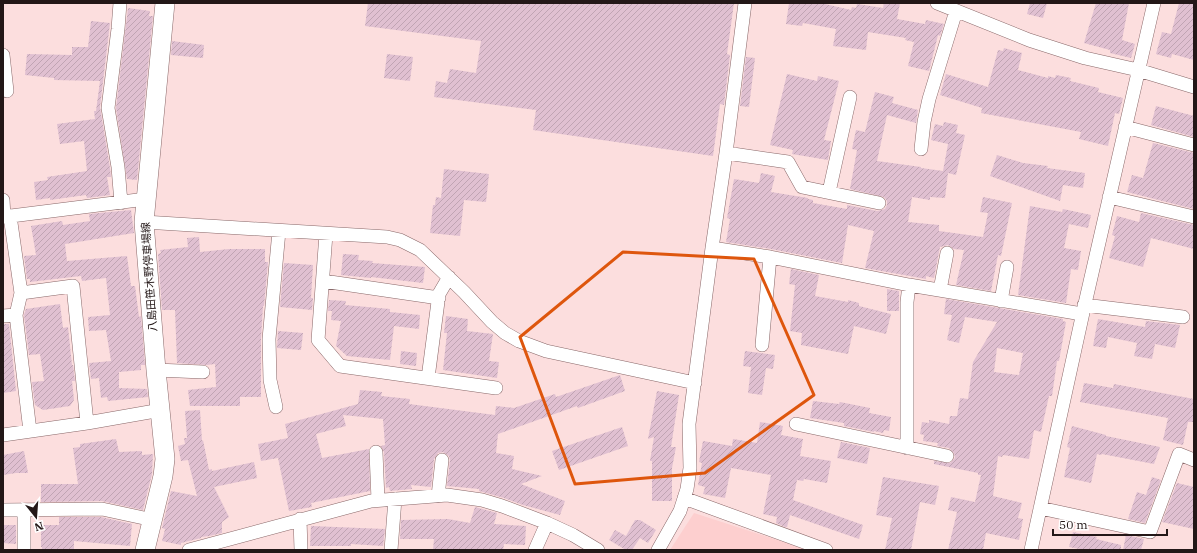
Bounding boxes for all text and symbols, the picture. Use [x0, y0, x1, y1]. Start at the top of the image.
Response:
street label: 八島田笹木野停車場線 [138, 222, 160, 332]
north arrow [16, 497, 56, 537]
scale bar [1053, 511, 1167, 537]
text: 50 m [1059, 517, 1088, 532]
text: N [32, 519, 45, 535]

